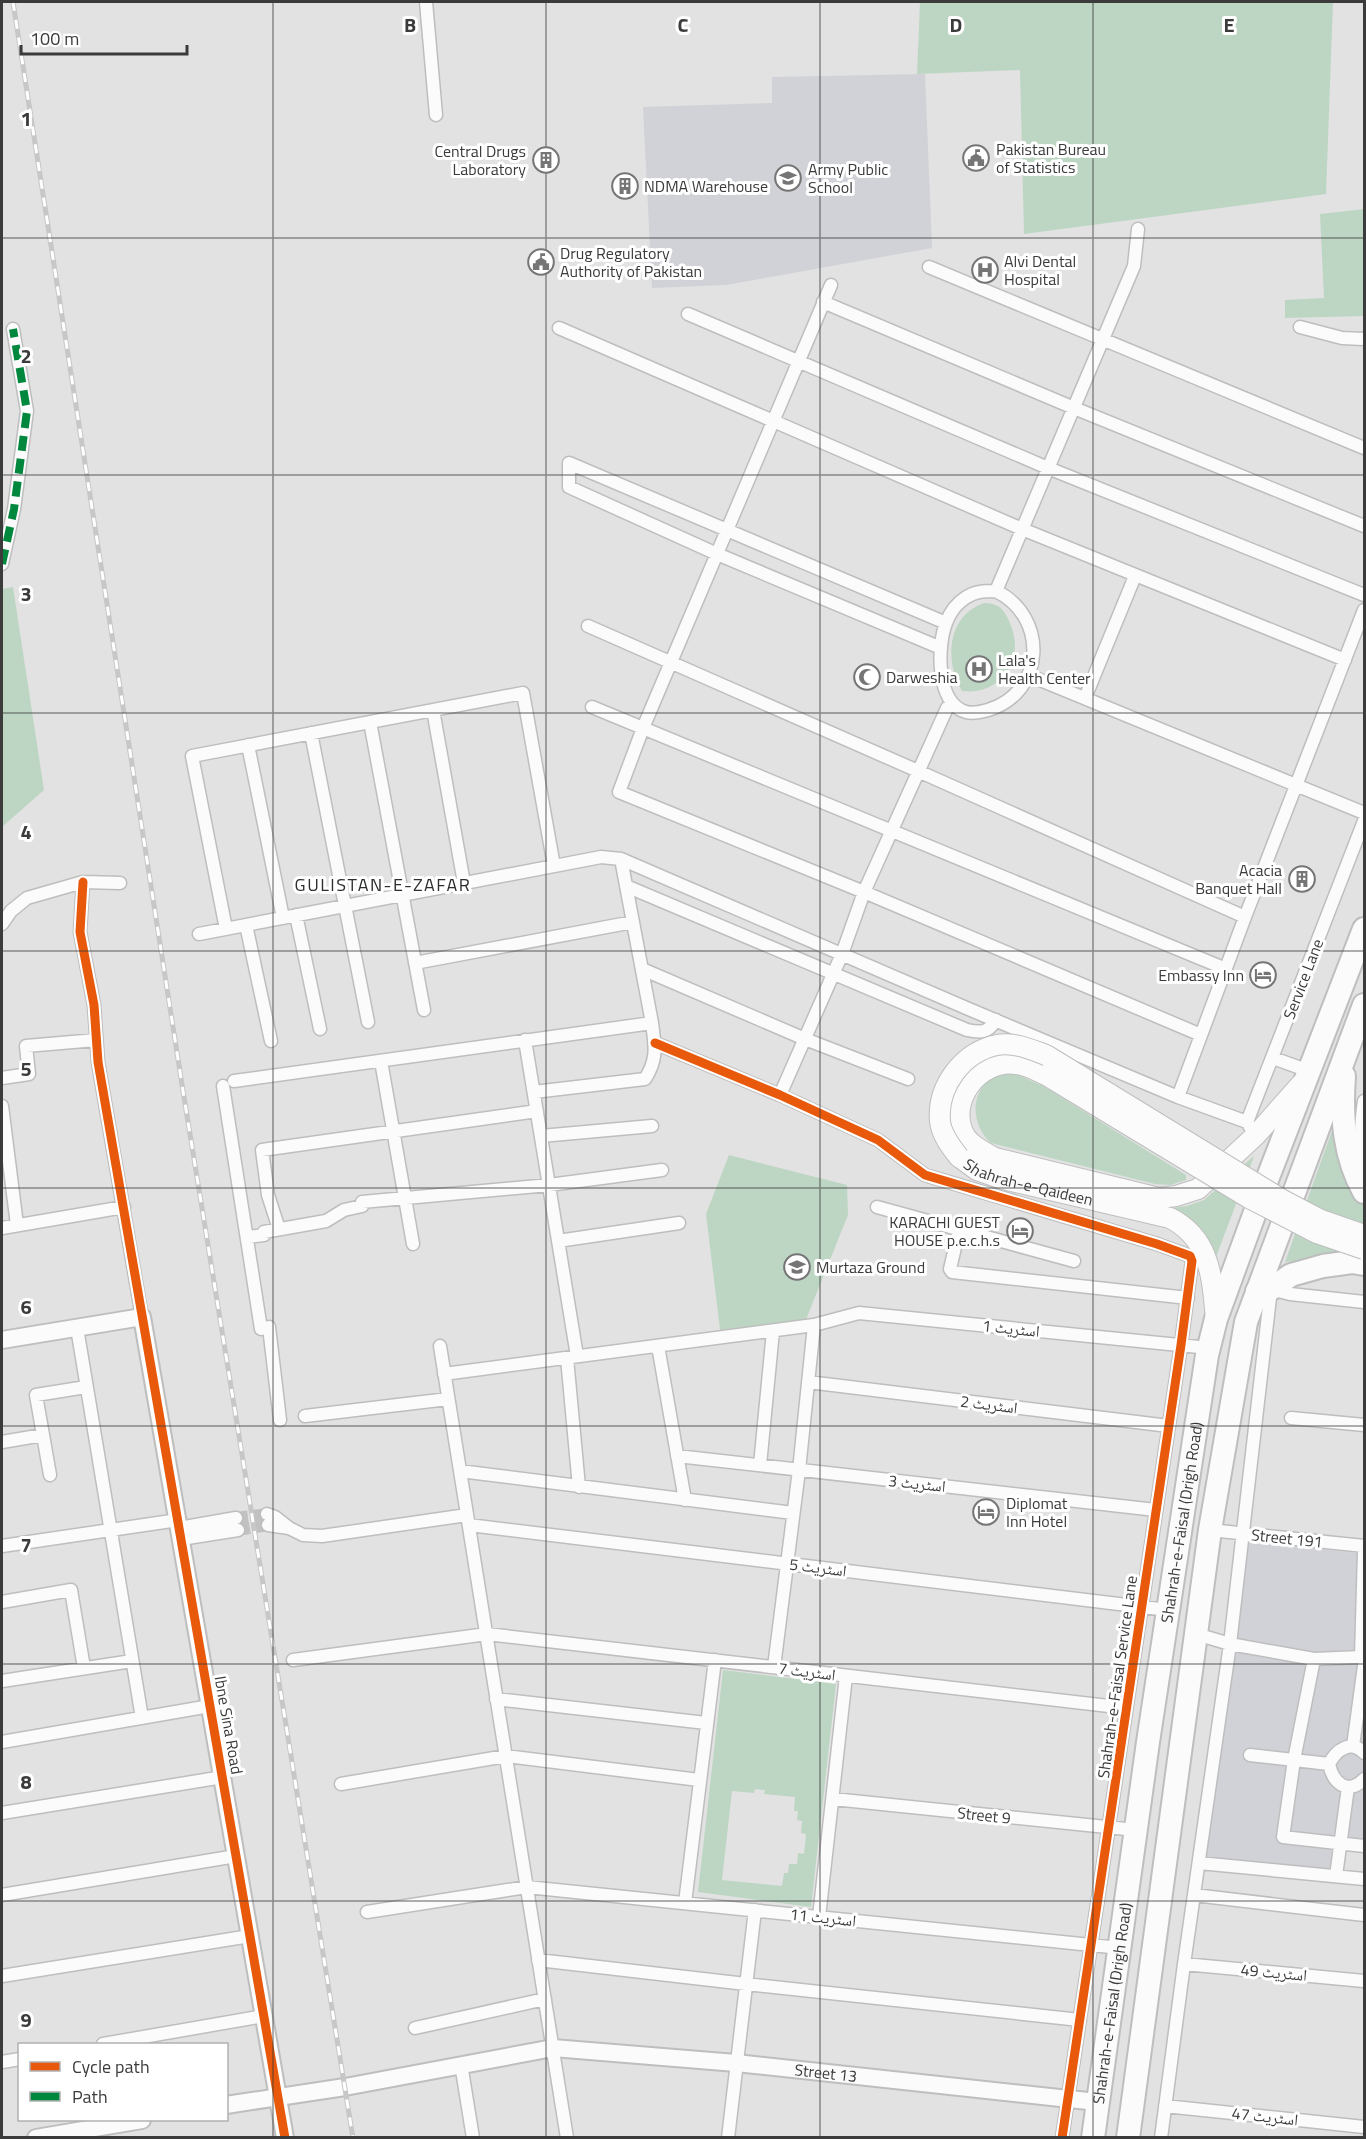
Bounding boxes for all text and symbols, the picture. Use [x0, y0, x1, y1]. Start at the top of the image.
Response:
text: B [404, 9, 416, 40]
text: C [678, 9, 689, 40]
text: D [950, 9, 962, 40]
text: E [1223, 9, 1235, 40]
scale bar [21, 18, 188, 56]
text: 100 m [30, 25, 79, 52]
text: 1 [20, 103, 32, 134]
place label: Pakistan Bureau of Statistics [996, 137, 1106, 179]
place label: Central Drugs Laboratory [434, 139, 526, 181]
public building icon: Pakistan Bureau of Statistics [961, 143, 991, 173]
building icon: Central Drugs Laboratory [531, 145, 561, 175]
place label: Army Public School [808, 157, 888, 199]
school or university icon: Army Public School [773, 163, 803, 193]
building icon: NDMA Warehouse [610, 171, 640, 201]
place label: NDMA Warehouse [644, 174, 768, 198]
place label: Drug Regulatory Authority of Pakistan [560, 241, 702, 283]
public building icon: Drug Regulatory Authority of Pakistan [526, 247, 556, 277]
place label: Alvi Dental Hospital [1004, 249, 1076, 291]
hospital icon: Alvi Dental Hospital [970, 255, 1000, 285]
text: 2 [20, 340, 32, 371]
text: 3 [20, 578, 32, 609]
place label: Lala's Health Center [998, 648, 1091, 690]
hospital icon: Lala's Health Center [964, 654, 994, 684]
mosque icon: Darweshia [852, 662, 882, 692]
place label: Darweshia [886, 665, 958, 689]
text: 4 [20, 816, 32, 847]
place label: Acacia Banquet Hall [1195, 858, 1282, 900]
building icon: Acacia Banquet Hall [1287, 864, 1317, 894]
district label: GULISTAN-E-ZAFAR [295, 871, 471, 898]
street label: Service Lane [1277, 935, 1329, 1023]
hotel icon: Embassy Inn [1248, 960, 1278, 990]
place label: Embassy Inn [1158, 963, 1244, 987]
text: 5 [20, 1053, 32, 1084]
street label: Shahrah-e-Qaideen [959, 1152, 1095, 1212]
place label: KARACHI GUEST HOUSE p.e.c.h.s [889, 1210, 1001, 1252]
hotel icon: KARACHI GUEST HOUSE p.e.c.h.s [1005, 1216, 1035, 1246]
school or university icon: Murtaza Ground [782, 1252, 812, 1282]
place label: Murtaza Ground [816, 1255, 925, 1279]
text: 6 [20, 1291, 32, 1322]
street label: اسٹریٹ 1 [981, 1313, 1041, 1343]
street label: اسٹریٹ 2 [959, 1389, 1019, 1419]
street label: Shahrah-e-Faisal (Drigh Road) [1154, 1420, 1209, 1625]
street label: اسٹریٹ 3 [887, 1468, 947, 1498]
place label: Diplomat Inn Hotel [1006, 1491, 1068, 1533]
hotel icon: Diplomat Inn Hotel [971, 1497, 1001, 1527]
street label: Street 191 [1250, 1522, 1324, 1554]
text: 7 [20, 1529, 32, 1560]
street label: اسٹریٹ 5 [788, 1552, 848, 1582]
street label: Shahrah-e-Faisal Service Lane [1091, 1574, 1143, 1780]
street label: اسٹریٹ 7 [777, 1656, 837, 1686]
street label: Ibne Sina Road [209, 1674, 249, 1776]
text: 8 [20, 1766, 32, 1797]
street label: Street 9 [956, 1800, 1012, 1830]
street label: Shahrah-e-Faisal (Drigh Road) [1086, 1901, 1138, 2106]
street label: اسٹریٹ 11 [789, 1902, 857, 1932]
street label: اسٹریٹ 49 [1240, 1957, 1308, 1987]
text: 9 [20, 2004, 32, 2035]
legend [18, 2043, 228, 2121]
text: Cycle path [72, 2053, 150, 2080]
street label: Street 13 [793, 2057, 858, 2088]
text: Path [72, 2083, 108, 2110]
street label: اسٹریٹ 47 [1231, 2101, 1299, 2131]

